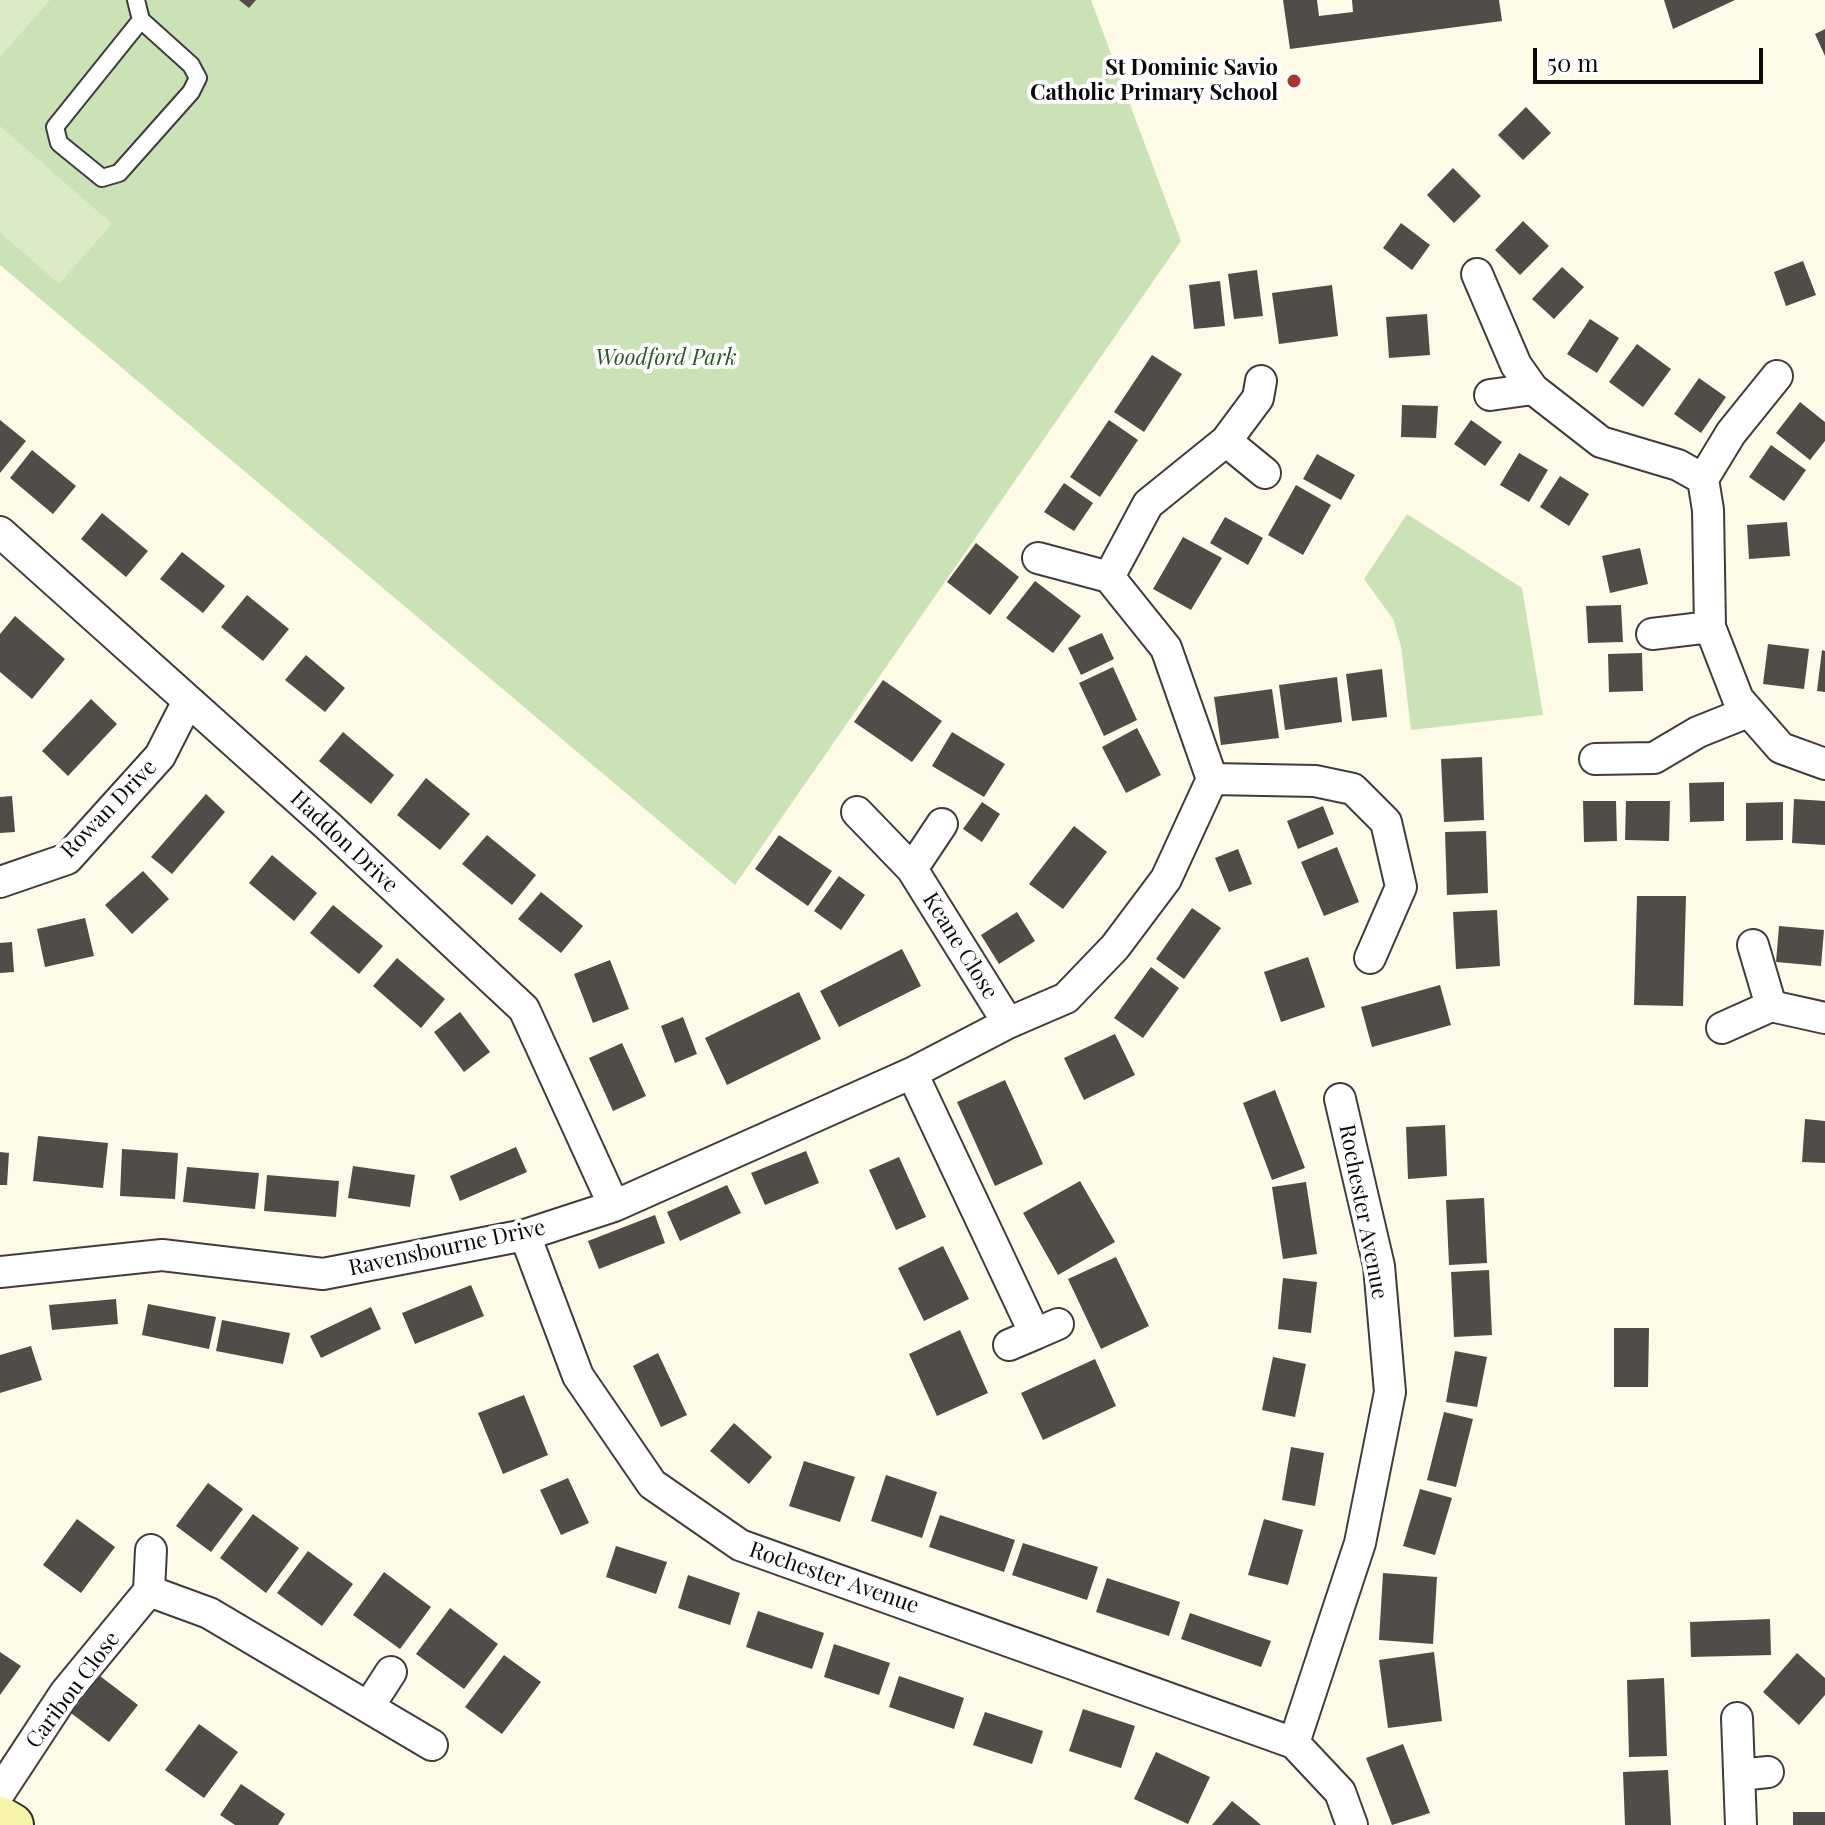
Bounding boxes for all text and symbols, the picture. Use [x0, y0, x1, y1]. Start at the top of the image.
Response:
scale bar [1537, 32, 1767, 82]
text: 50 m [1547, 46, 1599, 78]
place label: St Dominic Savio Catholic Primary School [1030, 55, 1278, 106]
marker: St Dominic Savio Catholic Primary School [1285, 72, 1303, 90]
park label: Woodford Park [595, 345, 737, 371]
street label: Rowan Drive [56, 754, 162, 864]
street label: Haddon Drive [285, 785, 403, 899]
street label: Keane Close [917, 888, 1003, 1004]
street label: Rochester Avenue [1333, 1122, 1393, 1302]
street label: Ravensbourne Drive [346, 1214, 548, 1282]
street label: Rochester Avenue [746, 1537, 922, 1619]
street label: Caribou Close [21, 1626, 125, 1754]

